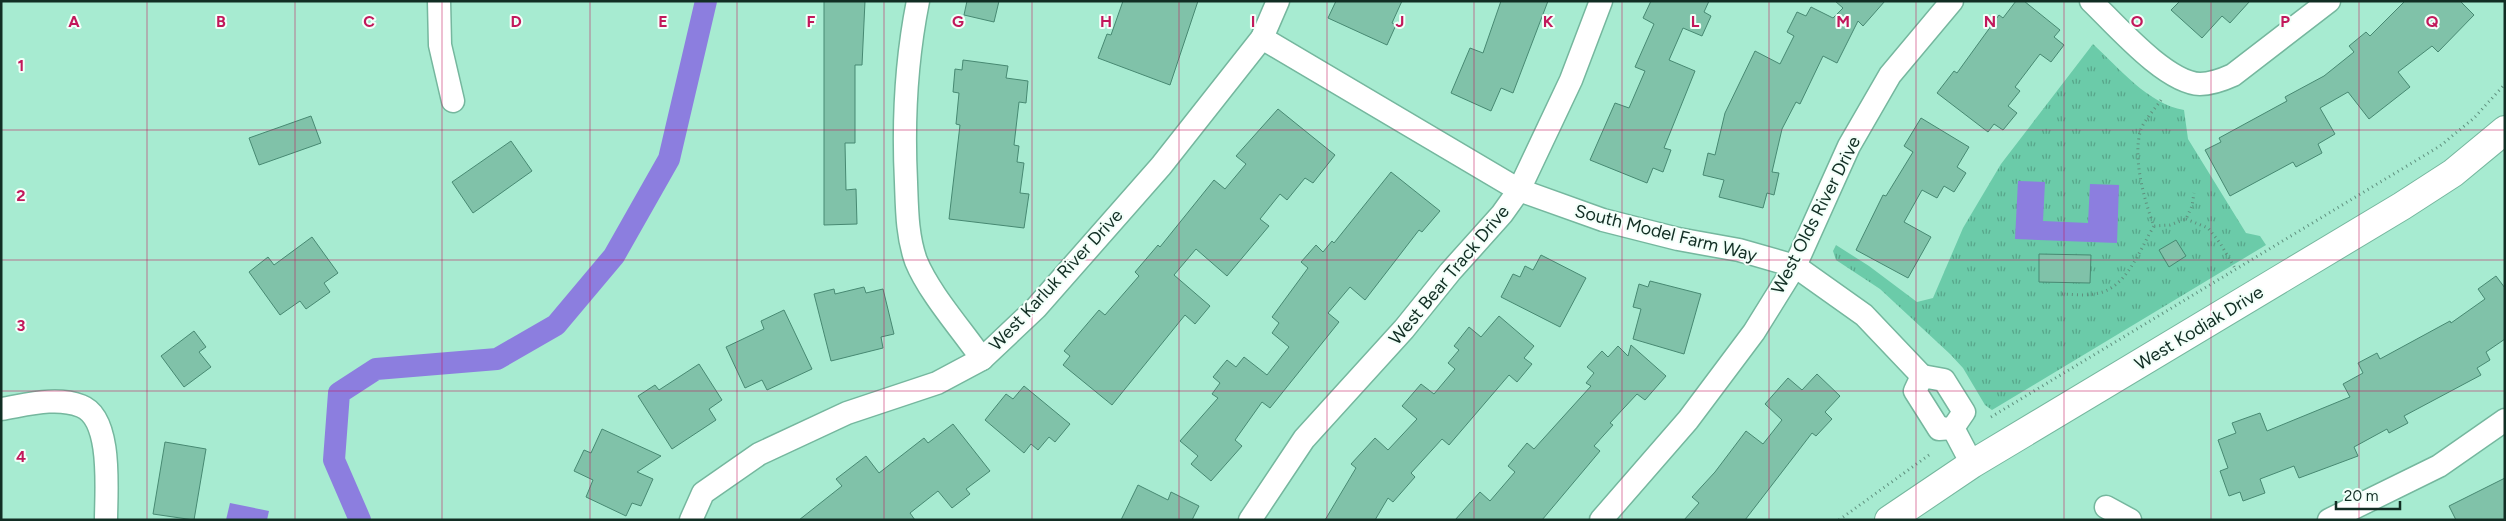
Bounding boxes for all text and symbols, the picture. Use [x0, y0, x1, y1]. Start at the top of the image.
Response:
text: A [68, 12, 80, 31]
text: B [216, 12, 226, 31]
text: C [363, 12, 375, 31]
text: D [510, 12, 522, 31]
text: E [658, 12, 668, 31]
text: F [807, 12, 816, 31]
text: G [952, 12, 964, 31]
text: H [1100, 12, 1112, 31]
text: I [1251, 12, 1255, 31]
text: J [1396, 12, 1404, 31]
text: K [1543, 12, 1554, 31]
text: L [1691, 12, 1700, 31]
text: M [1836, 12, 1850, 31]
text: N [1984, 12, 1996, 31]
text: O [2131, 12, 2144, 31]
text: P [2280, 12, 2290, 31]
text: Q [2426, 12, 2439, 31]
text: 1 [18, 56, 24, 75]
street label: West Olds River Drive [1767, 132, 1865, 297]
text: 2 [16, 186, 26, 205]
street label: South Model Farm Way [1573, 200, 1760, 266]
street label: West Bear Track Drive [1384, 201, 1514, 349]
street label: West Karluk River Drive [985, 204, 1128, 355]
street label: West Kodiak Drive [2131, 281, 2267, 375]
text: 3 [17, 316, 26, 335]
text: 4 [16, 447, 26, 466]
scale bar [2336, 478, 2400, 510]
text: 20 m [2344, 487, 2378, 505]

